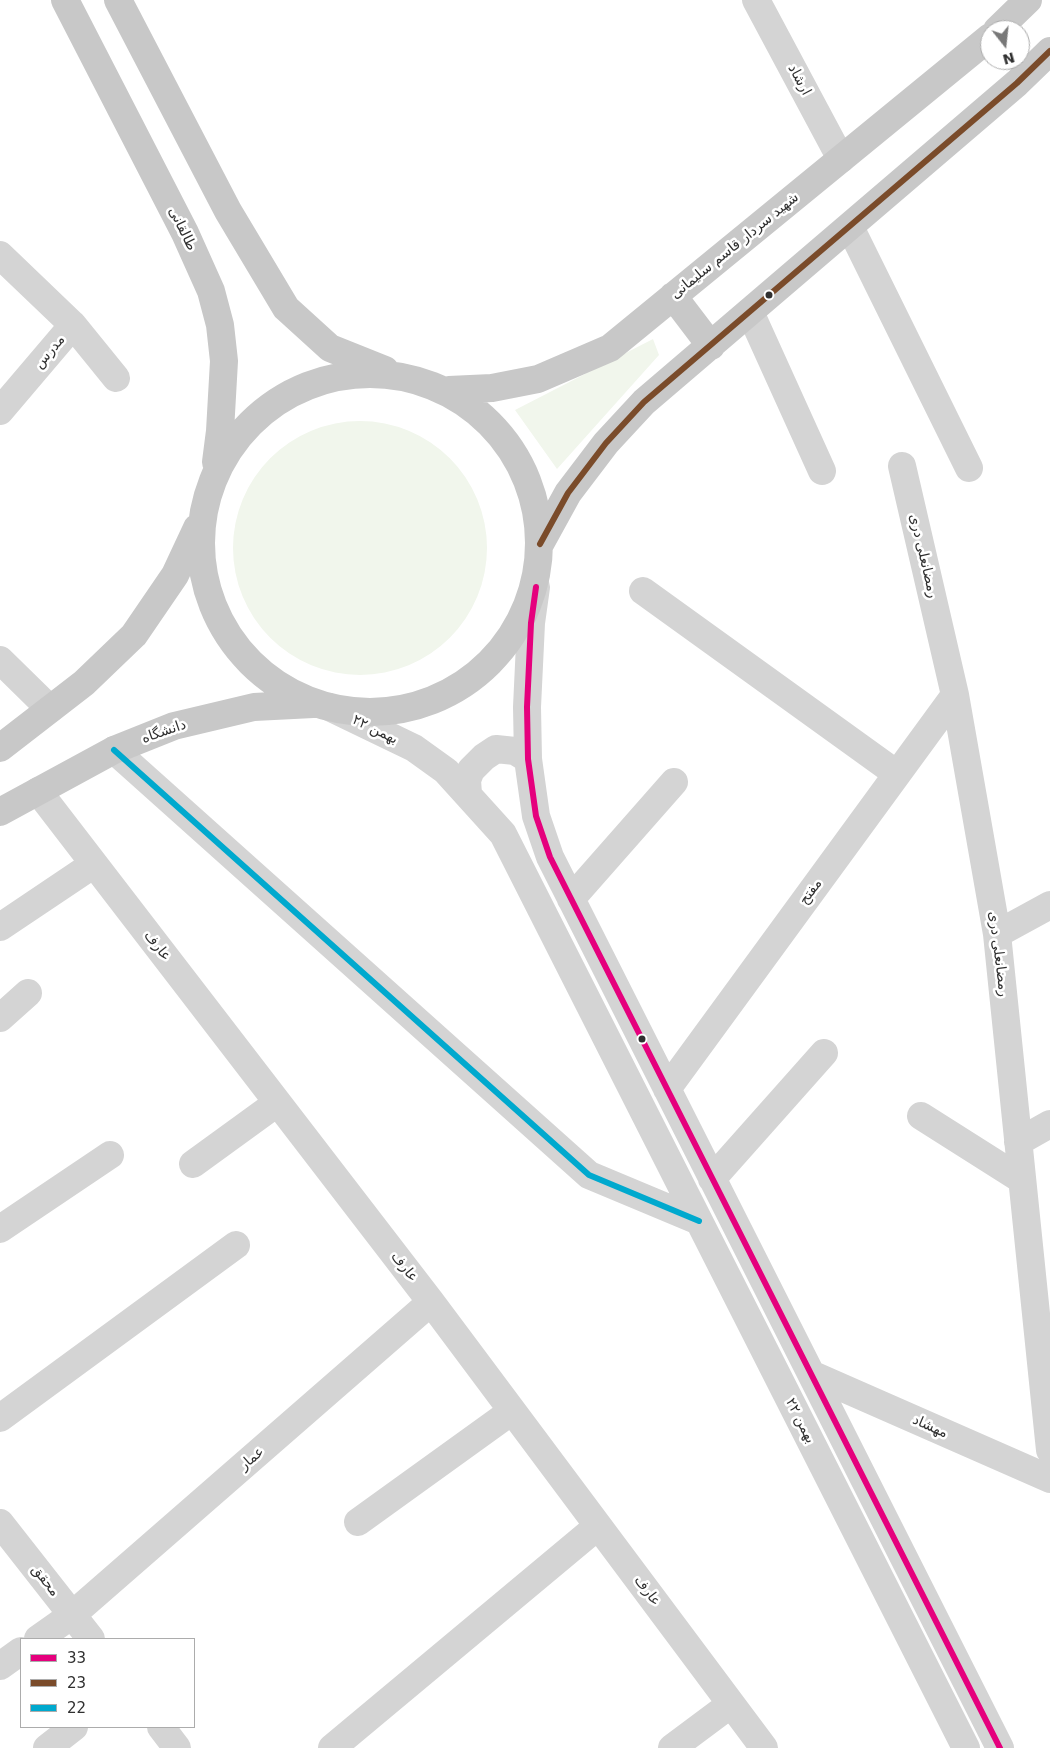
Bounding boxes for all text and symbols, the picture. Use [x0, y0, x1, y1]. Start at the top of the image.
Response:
north arrow [980, 20, 1030, 70]
text: N [1001, 49, 1017, 68]
street label: ارشاد [784, 62, 814, 98]
street label: شهید سردار قاسم سلیمانی [668, 189, 802, 303]
street label: طالقانی [164, 204, 200, 254]
unlabelled marker [764, 290, 774, 300]
street label: مدرس [31, 332, 69, 372]
street label: رمضانعلی دری [905, 512, 941, 600]
street label: ۲۲ بهمن [349, 712, 401, 748]
street label: دانشگاه [140, 717, 188, 747]
street label: مفتح [796, 876, 826, 908]
street label: رمضانعلی دری [984, 910, 1012, 998]
street label: عارف [140, 927, 174, 965]
unlabelled marker [637, 1034, 647, 1044]
street label: عارف [387, 1248, 421, 1286]
street label: ۲۲ بهمن [781, 1396, 819, 1446]
street label: مهشاد [910, 1412, 950, 1442]
street label: عمار [236, 1444, 268, 1474]
street label: محقق [28, 1562, 62, 1600]
street label: عارف [630, 1572, 664, 1610]
legend [20, 1638, 195, 1728]
text: 33 [67, 1649, 86, 1667]
text: 23 [67, 1674, 86, 1692]
text: 22 [67, 1699, 86, 1717]

